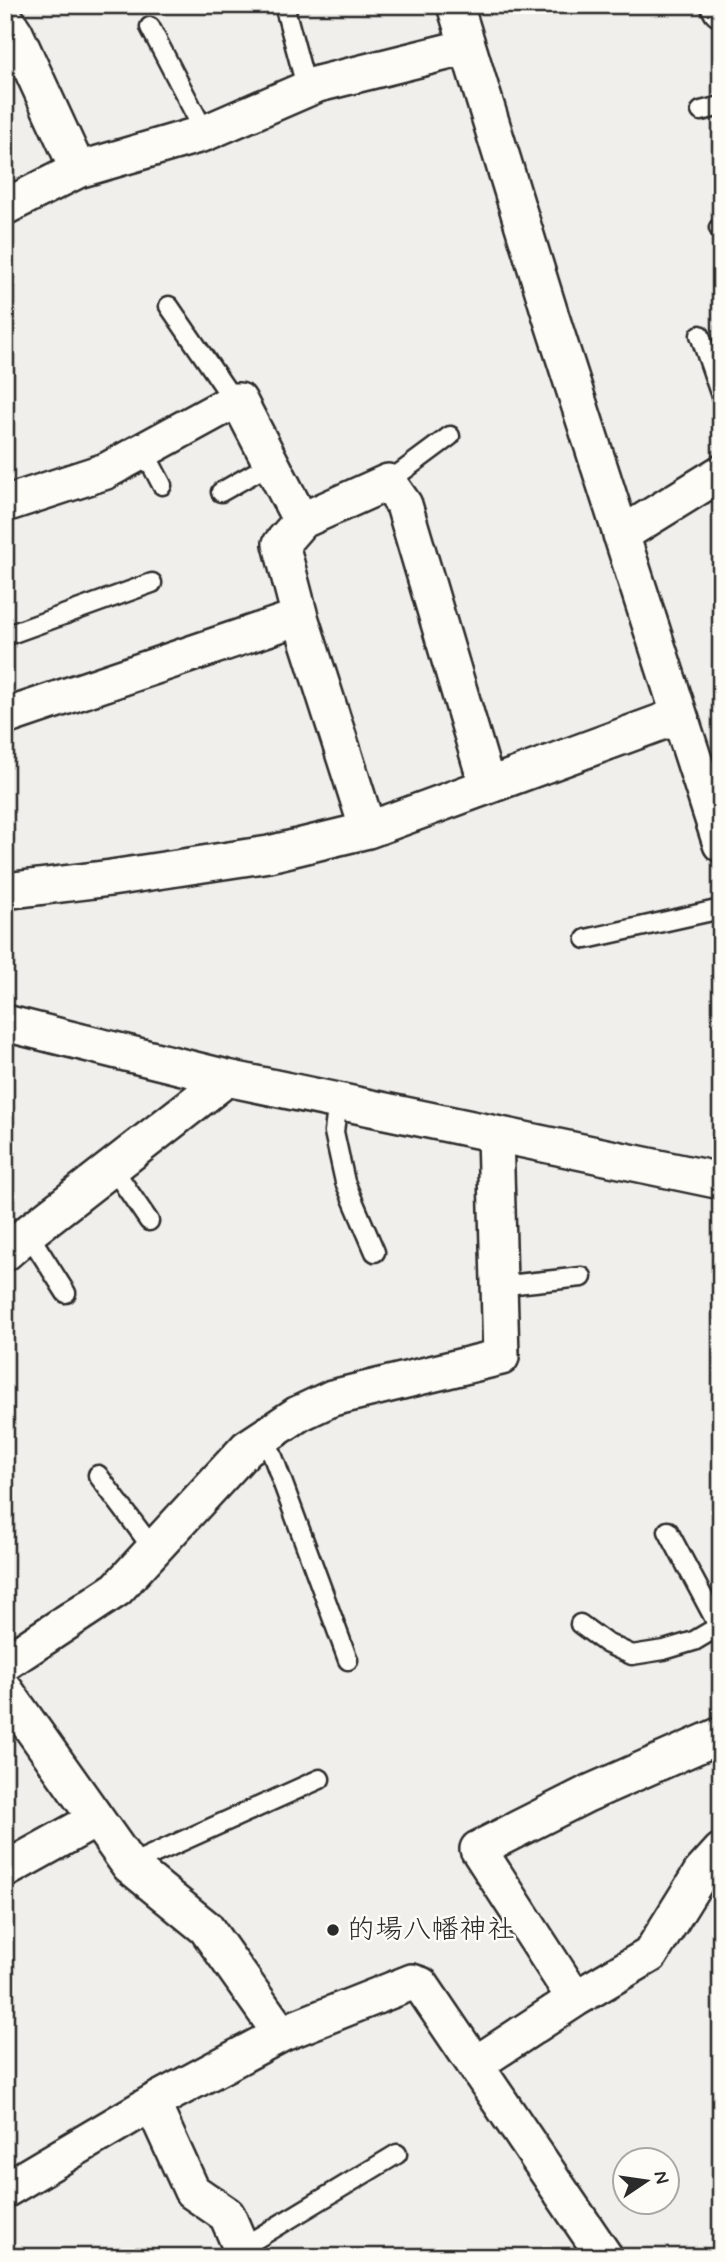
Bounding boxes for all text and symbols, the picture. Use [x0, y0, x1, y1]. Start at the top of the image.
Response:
place label: 的場八幡神社 [347, 1912, 515, 1949]
marker: 的場八幡神社 [325, 1922, 341, 1938]
north arrow [610, 2146, 680, 2216]
text: N [647, 2169, 675, 2186]

